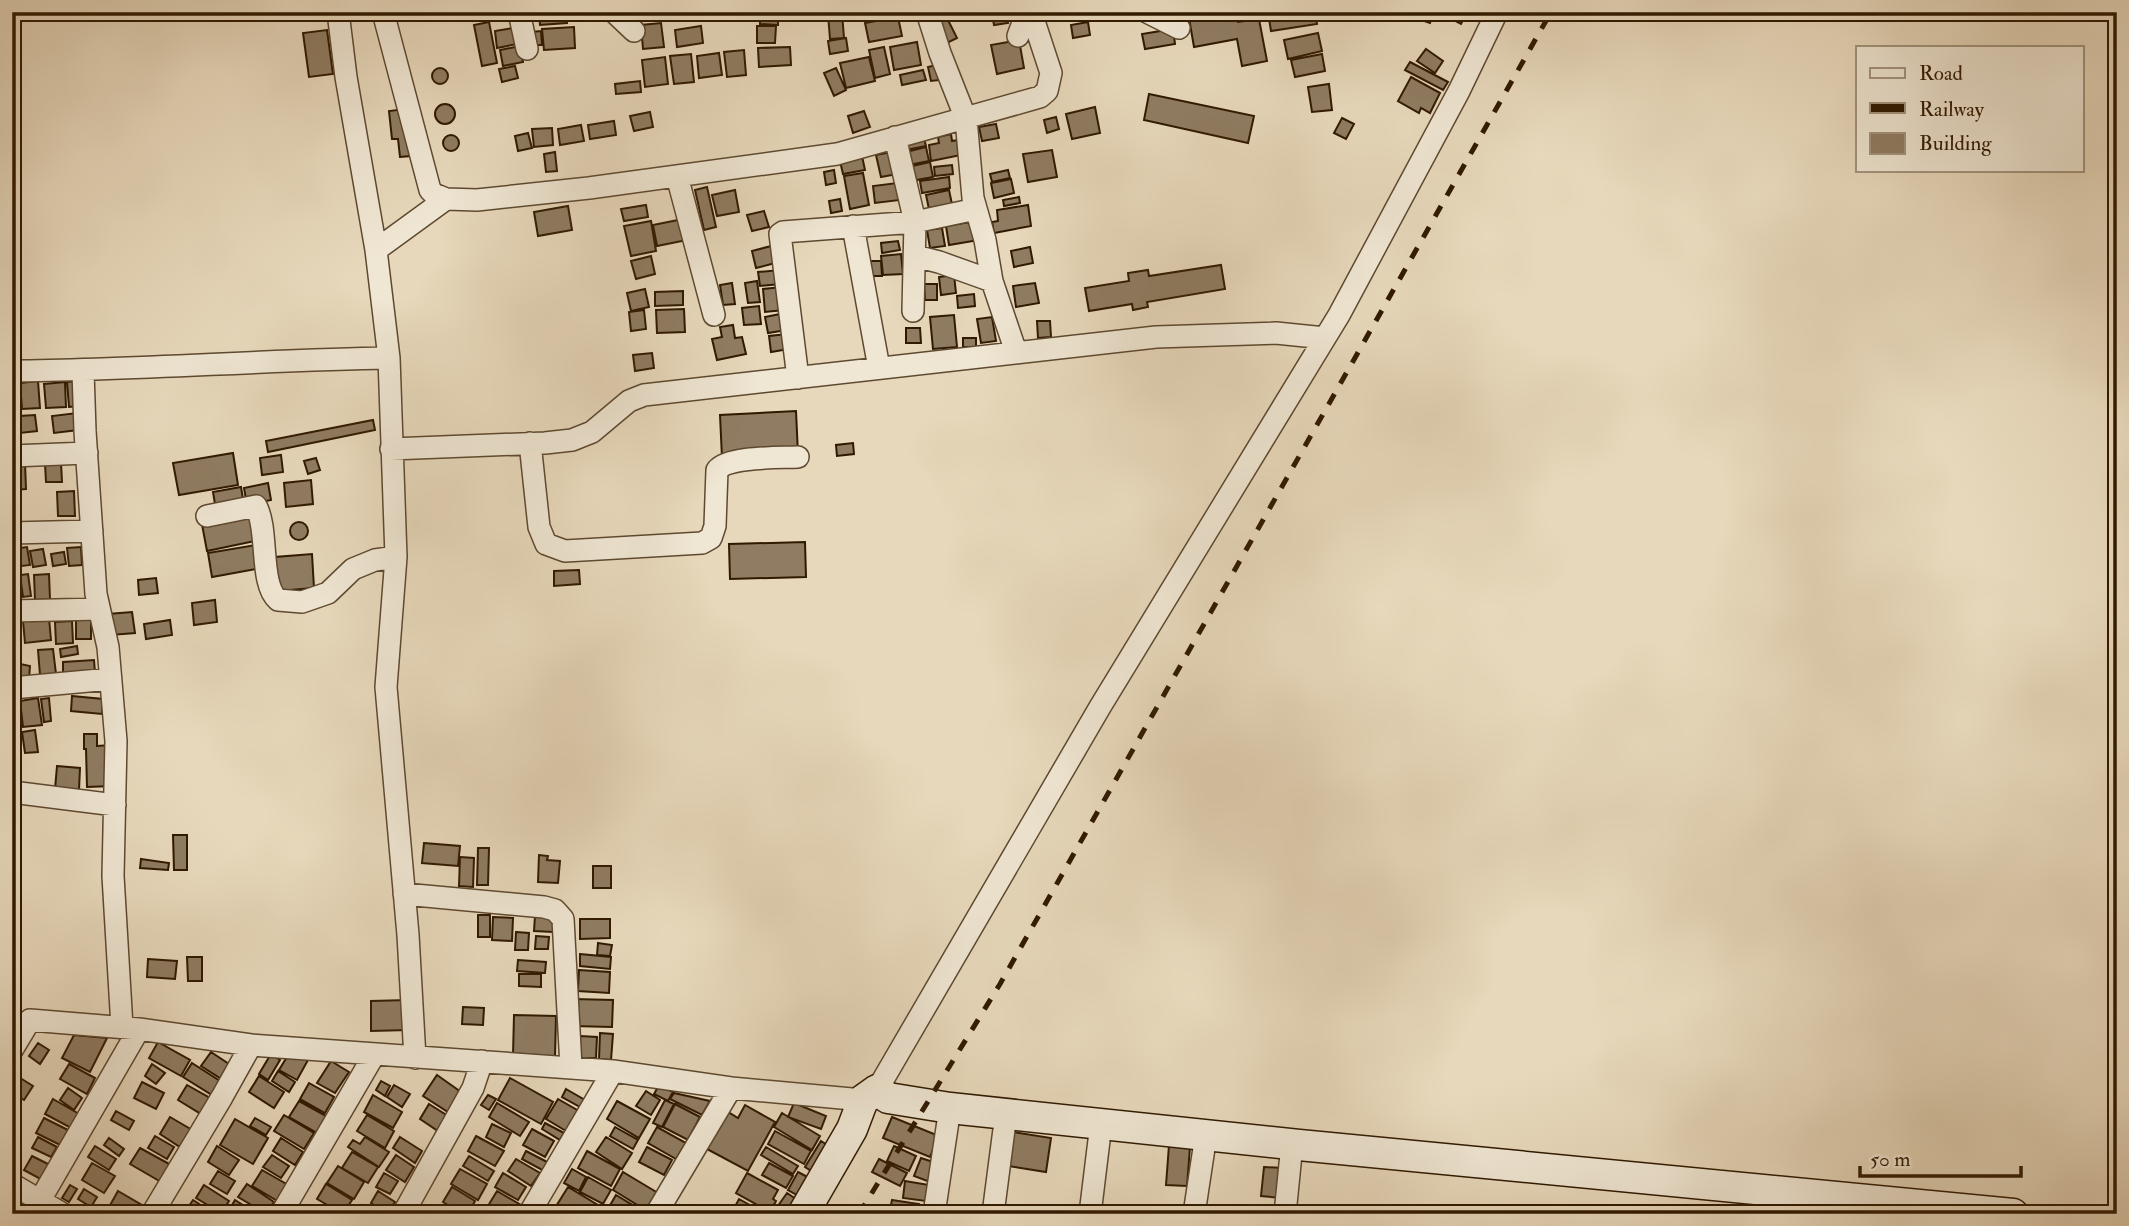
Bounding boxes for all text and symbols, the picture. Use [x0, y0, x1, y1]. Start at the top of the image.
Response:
legend [1856, 46, 2084, 172]
text: Road [1919, 60, 1964, 87]
text: Railway [1919, 96, 1985, 123]
text: Building [1919, 130, 1992, 157]
scale bar [1860, 1135, 2021, 1179]
text: 50 m [1870, 1146, 1911, 1173]

